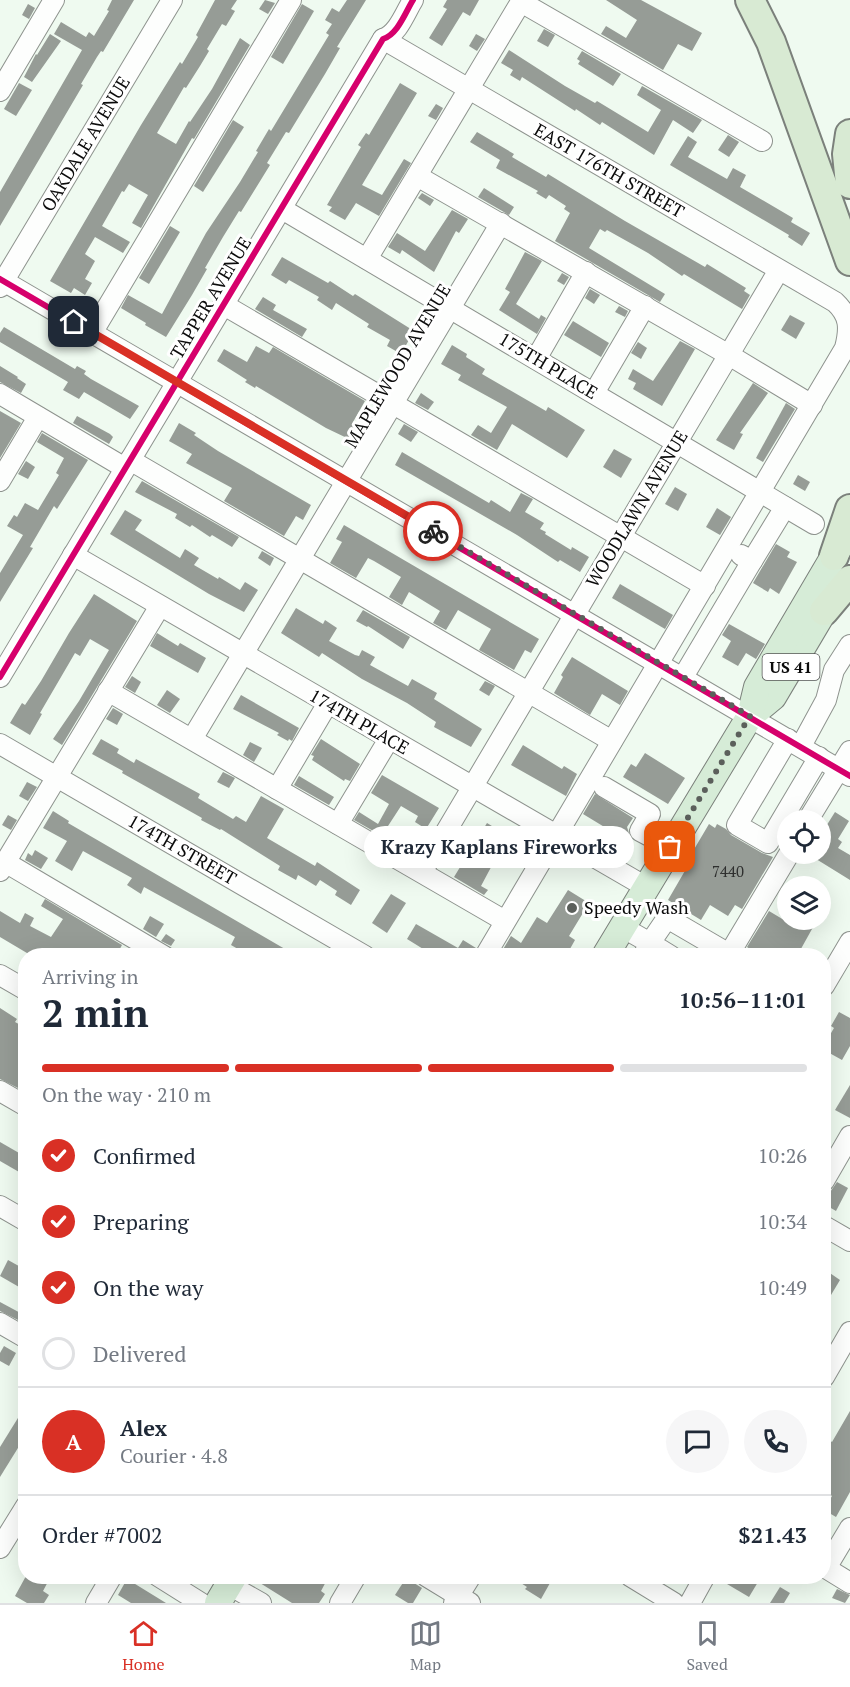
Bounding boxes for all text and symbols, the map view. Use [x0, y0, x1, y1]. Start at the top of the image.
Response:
street label: OAKDALE AVENUE [35, 71, 135, 216]
street label: EAST 176TH STREET [530, 117, 689, 223]
street label: TAPPER AVENUE [164, 232, 256, 363]
street label: MAPLEWOOD AVENUE [339, 279, 456, 452]
pin [48, 296, 99, 347]
icon: home [57, 305, 90, 338]
street label: 175TH PLACE [495, 326, 602, 404]
street label: WOODLAWN AVENUE [580, 426, 693, 591]
courier [403, 501, 463, 561]
icon: bike [417, 515, 450, 548]
road number: US 41 [762, 654, 820, 680]
street label: 174TH PLACE [305, 683, 414, 759]
street label: 174TH STREET [124, 808, 241, 890]
map controls [777, 810, 831, 930]
button: locate [777, 810, 831, 864]
pin [644, 821, 695, 872]
callout: Krazy Kaplans Fireworks [364, 826, 634, 868]
icon: bag [653, 830, 686, 863]
text: Krazy Kaplans Fireworks [381, 833, 617, 860]
house number: 7440 [712, 861, 744, 881]
button: layers [777, 876, 831, 930]
place label: Speedy Wash [584, 895, 689, 919]
marker: Speedy Wash [565, 901, 579, 915]
text: Arriving in [42, 963, 138, 990]
text: 10:56–11:01 [679, 985, 807, 1014]
text: 2 min [42, 986, 149, 1038]
text: On the way · 210 m [42, 1081, 211, 1108]
icon: check [42, 1139, 75, 1172]
text: Confirmed [93, 1141, 196, 1170]
text: 10:26 [758, 1142, 807, 1169]
icon: check [42, 1205, 75, 1238]
text: Preparing [93, 1207, 189, 1236]
text: 10:34 [758, 1208, 807, 1235]
icon: check [42, 1271, 75, 1304]
text: On the way [93, 1273, 203, 1302]
text: 10:49 [758, 1274, 807, 1301]
text: Delivered [93, 1339, 186, 1368]
button: chat [666, 1410, 729, 1473]
button: phone [744, 1410, 807, 1473]
text: Alex [120, 1413, 167, 1442]
text: A [65, 1427, 82, 1456]
text: Courier · 4.8 [120, 1442, 228, 1469]
text: Order #7002 [42, 1520, 162, 1549]
text: $21.43 [738, 1520, 807, 1549]
tab: Home [122, 1617, 165, 1675]
tab: Map [409, 1617, 442, 1675]
tab: Saved [686, 1617, 728, 1675]

